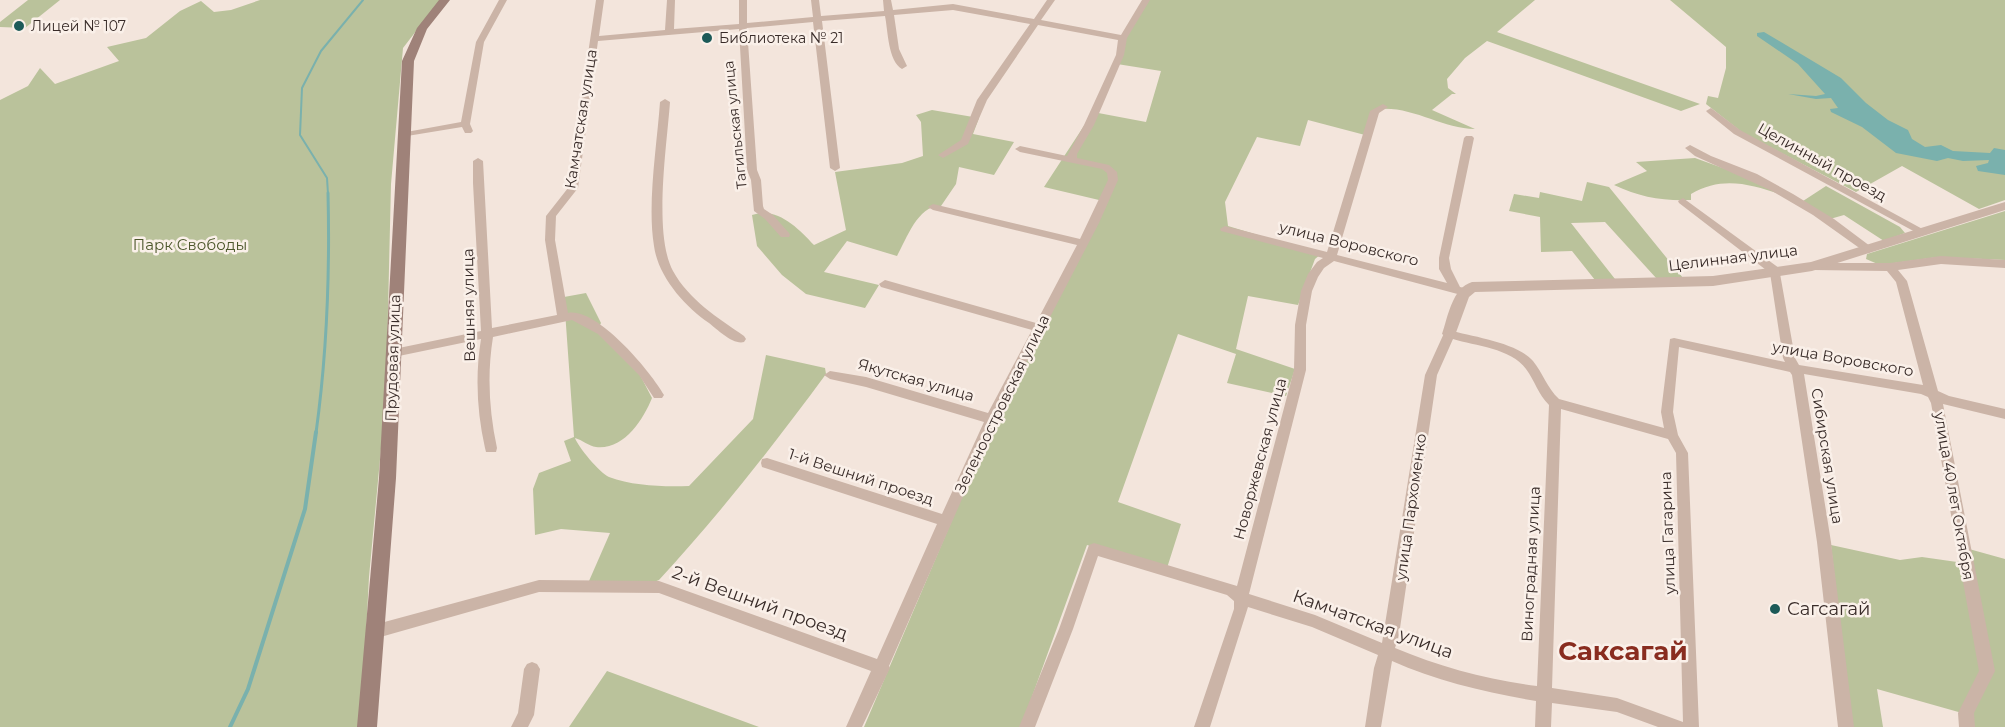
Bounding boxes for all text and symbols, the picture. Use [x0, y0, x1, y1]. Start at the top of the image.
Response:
place label: Лицей № 107 [31, 17, 126, 35]
marker: Лицей № 107 [12, 19, 26, 33]
place label: Библиотека № 21 [719, 29, 843, 47]
marker: Библиотека № 21 [700, 31, 714, 45]
street label: Камчатская улица [560, 48, 601, 190]
street label: Тагильская улица [719, 60, 751, 190]
street label: Целинный проезд [1755, 118, 1890, 205]
street label: улица Воровского [1276, 217, 1421, 270]
park label: Парк Свободы [133, 235, 247, 254]
street label: Целинная улица [1667, 240, 1799, 275]
street label: Вешняя улица [458, 248, 479, 362]
street label: Прудовая улица [381, 294, 404, 422]
street label: Зеленоостровская улица [950, 311, 1053, 496]
street label: улица Воровского [1770, 337, 1915, 380]
street label: Якутская улица [856, 354, 976, 405]
street label: Новоржевская улица [1229, 376, 1290, 542]
street label: Сибирская улица [1807, 387, 1848, 525]
street label: улица 40 лет Октября [1930, 409, 1979, 581]
street label: улица Пархоменко [1391, 432, 1430, 583]
street label: 1-й Вешний проезд [786, 444, 936, 509]
street label: улица Гагарина [1656, 471, 1679, 596]
street label: Виноградная улица [1517, 486, 1544, 642]
street label: 2-й Вешний проезд [669, 561, 851, 645]
street label: Камчатская улица [1290, 585, 1456, 663]
place label: Сагсагай [1787, 598, 1870, 620]
marker: Сагсагай [1768, 602, 1782, 616]
district label: Саксагай [1558, 635, 1688, 667]

